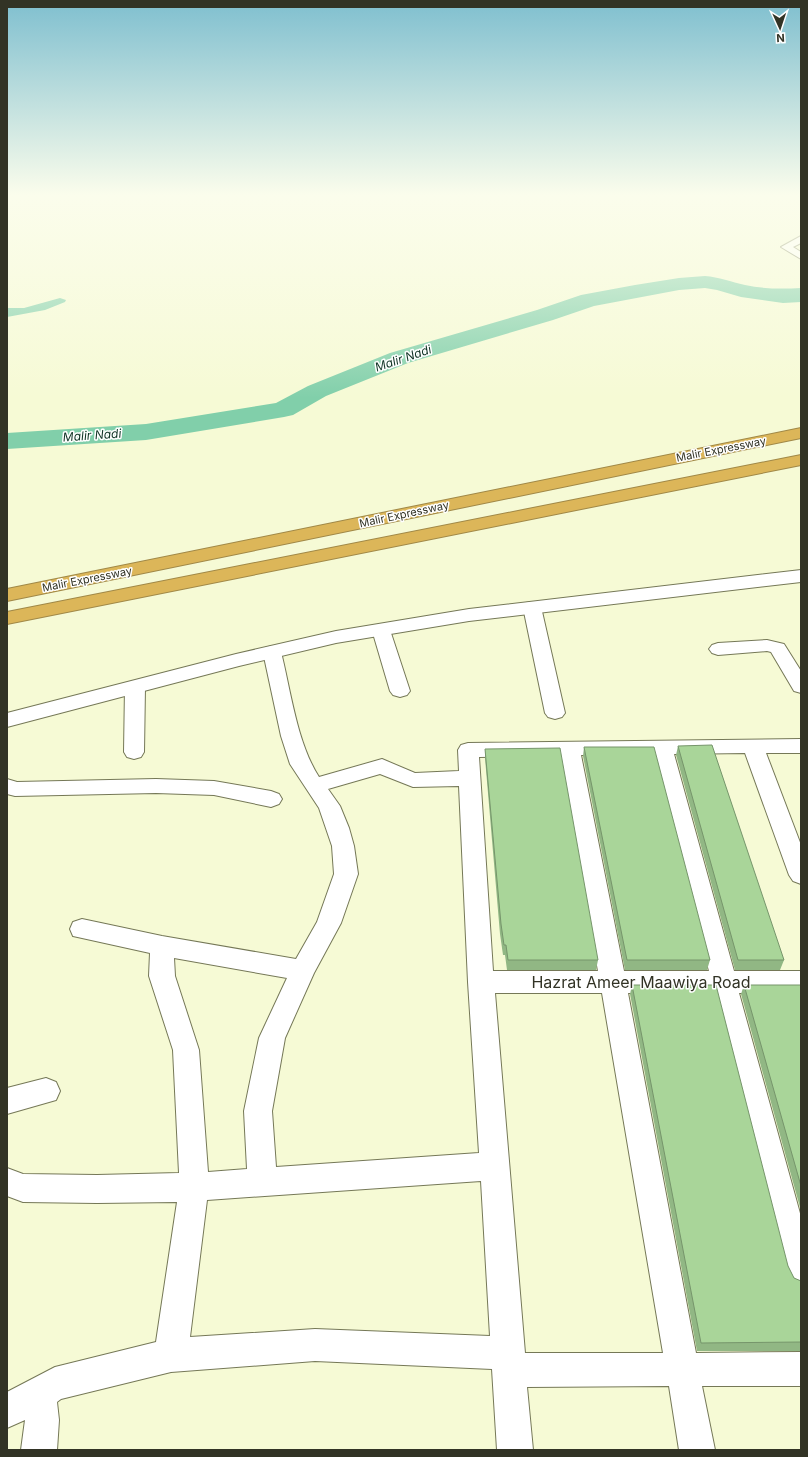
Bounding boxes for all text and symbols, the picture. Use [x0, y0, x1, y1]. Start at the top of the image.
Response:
north arrow [760, 8, 800, 48]
text: N [776, 31, 785, 45]
water label: Malir Nadi [373, 341, 434, 375]
water label: Malir Nadi [62, 425, 123, 445]
street label: Malir Expressway [675, 433, 767, 465]
street label: Malir Expressway [358, 498, 450, 530]
street label: Malir Expressway [41, 563, 133, 595]
street label: Hazrat Ameer Maawiya Road [531, 972, 751, 992]

